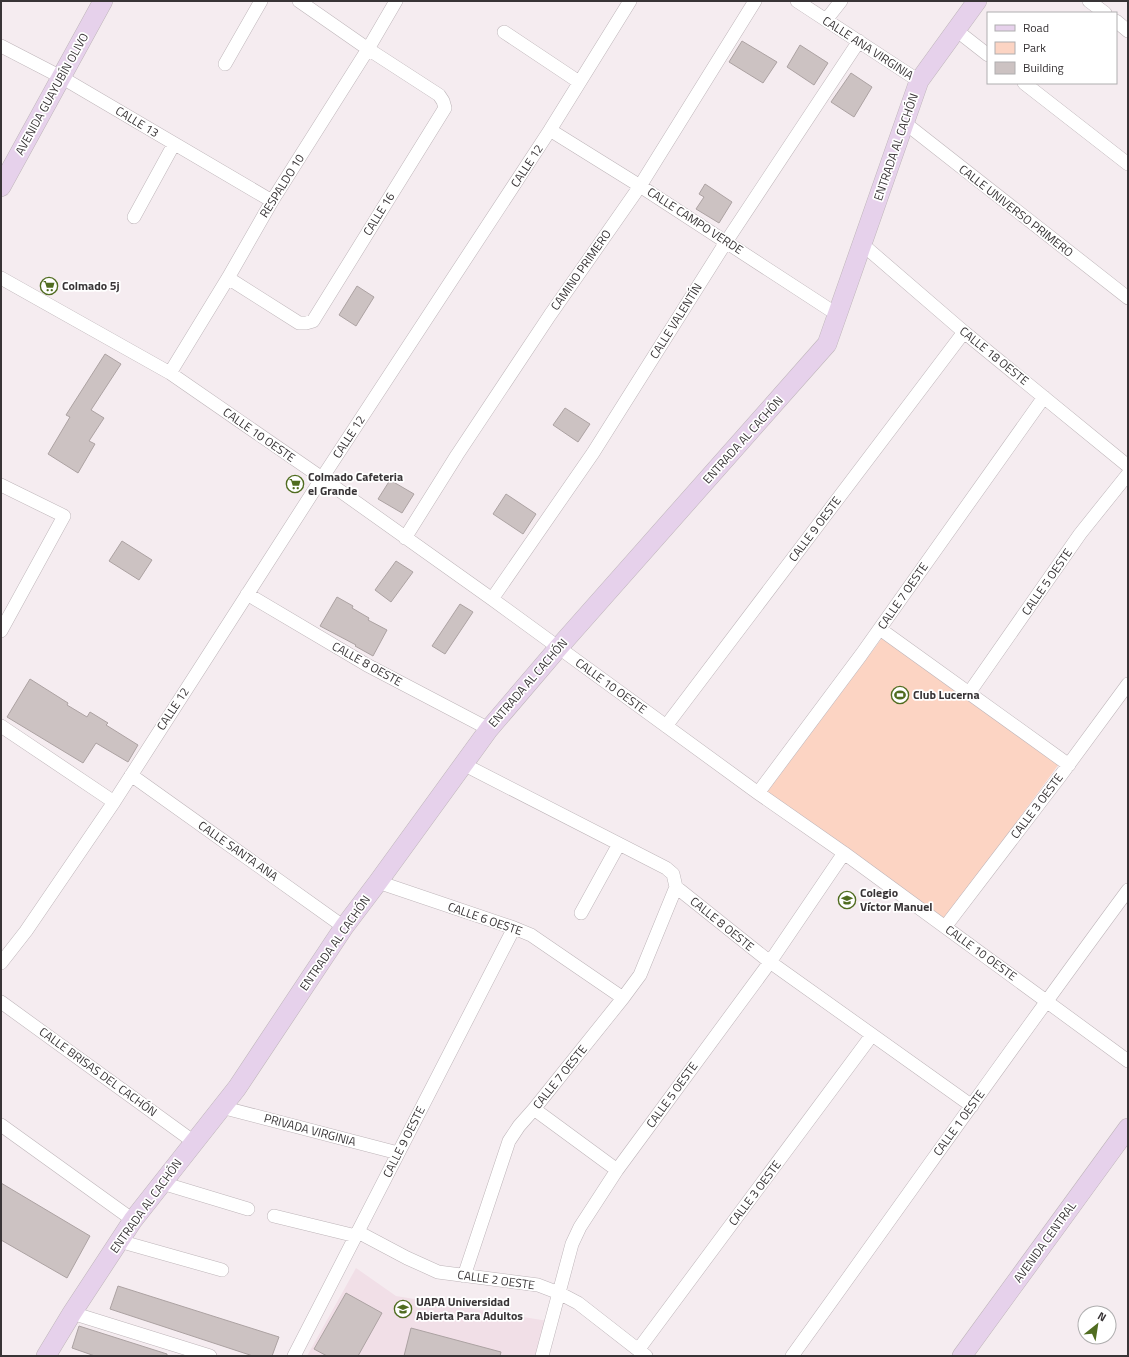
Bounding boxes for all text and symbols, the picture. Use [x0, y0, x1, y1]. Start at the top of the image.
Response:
street label: CALLE ANA VIRGINIA [819, 11, 918, 84]
legend [987, 12, 1117, 84]
text: Road [1023, 18, 1049, 37]
street label: AVENIDA GUAYUBÍN OLIVO [10, 29, 93, 158]
text: Park [1023, 38, 1046, 57]
text: Building [1023, 58, 1064, 77]
street label: ENTRADA AL CACHÓN [868, 90, 923, 203]
street label: CALLE 13 [112, 101, 163, 142]
street label: CALLE 12 [506, 140, 548, 191]
street label: RESPALDO 10 [254, 150, 309, 221]
street label: CALLE UNIVERSO PRIMERO [955, 160, 1078, 261]
street label: CALLE CAMPO VERDE [643, 182, 747, 259]
street label: CALLE 16 [358, 188, 399, 239]
street label: CAMINO PRIMERO [546, 225, 616, 314]
supermarket icon: Colmado 5j [39, 276, 59, 296]
place label: Colmado 5j [62, 276, 120, 295]
street label: CALLE VALENTÍN [645, 279, 706, 362]
street label: CALLE 18 OESTE [955, 322, 1033, 390]
street label: ENTRADA AL CACHÓN [698, 391, 787, 488]
street label: CALLE 10 OESTE [219, 403, 300, 467]
street label: CALLE 12 [328, 411, 370, 462]
place label: Colmado Cafeteria el Grande [308, 467, 403, 500]
supermarket icon: Colmado Cafeteria el Grande [285, 474, 305, 494]
street label: CALLE 9 OESTE [784, 492, 846, 565]
street label: CALLE 5 OESTE [1016, 544, 1077, 619]
street label: CALLE 7 OESTE [872, 558, 933, 633]
street label: ENTRADA AL CACHÓN [484, 634, 572, 731]
street label: CALLE 8 OESTE [329, 636, 406, 691]
street label: CALLE 10 OESTE [572, 653, 651, 718]
street label: CALLE 12 [152, 683, 194, 734]
sports icon: Club Lucerna [890, 685, 910, 705]
place label: Club Lucerna [913, 685, 980, 704]
street label: CALLE 3 OESTE [1006, 769, 1068, 842]
street label: CALLE SANTA ANA [194, 816, 282, 885]
place label: Colegio Víctor Manuel [860, 883, 933, 916]
school or university icon: Colegio Víctor Manuel [837, 890, 857, 910]
street label: ENTRADA AL CACHÓN [295, 891, 375, 994]
street label: CALLE 8 OESTE [686, 892, 759, 956]
street label: CALLE 6 OESTE [445, 897, 525, 940]
street label: CALLE 10 OESTE [942, 920, 1021, 985]
street label: CALLE BRISAS DEL CACHÓN [35, 1022, 161, 1121]
street label: CALLE 7 OESTE [528, 1040, 592, 1113]
street label: CALLE 5 OESTE [641, 1057, 702, 1132]
street label: CALLE 1 OESTE [928, 1085, 989, 1160]
street label: CALLE 9 OESTE [377, 1102, 430, 1181]
street label: PRIVADA VIRGINIA [262, 1108, 358, 1151]
street label: ENTRADA AL CACHÓN [105, 1155, 186, 1257]
street label: CALLE 3 OESTE [724, 1156, 786, 1229]
street label: AVENIDA CENTRAL [1008, 1197, 1081, 1286]
street label: CALLE 2 OESTE [456, 1265, 536, 1294]
place label: UAPA Universidad Abierta Para Adultos [416, 1292, 523, 1325]
school or university icon: UAPA Universidad Abierta Para Adultos [393, 1299, 413, 1319]
north arrow [1077, 1305, 1117, 1345]
text: N [1095, 1308, 1109, 1325]

